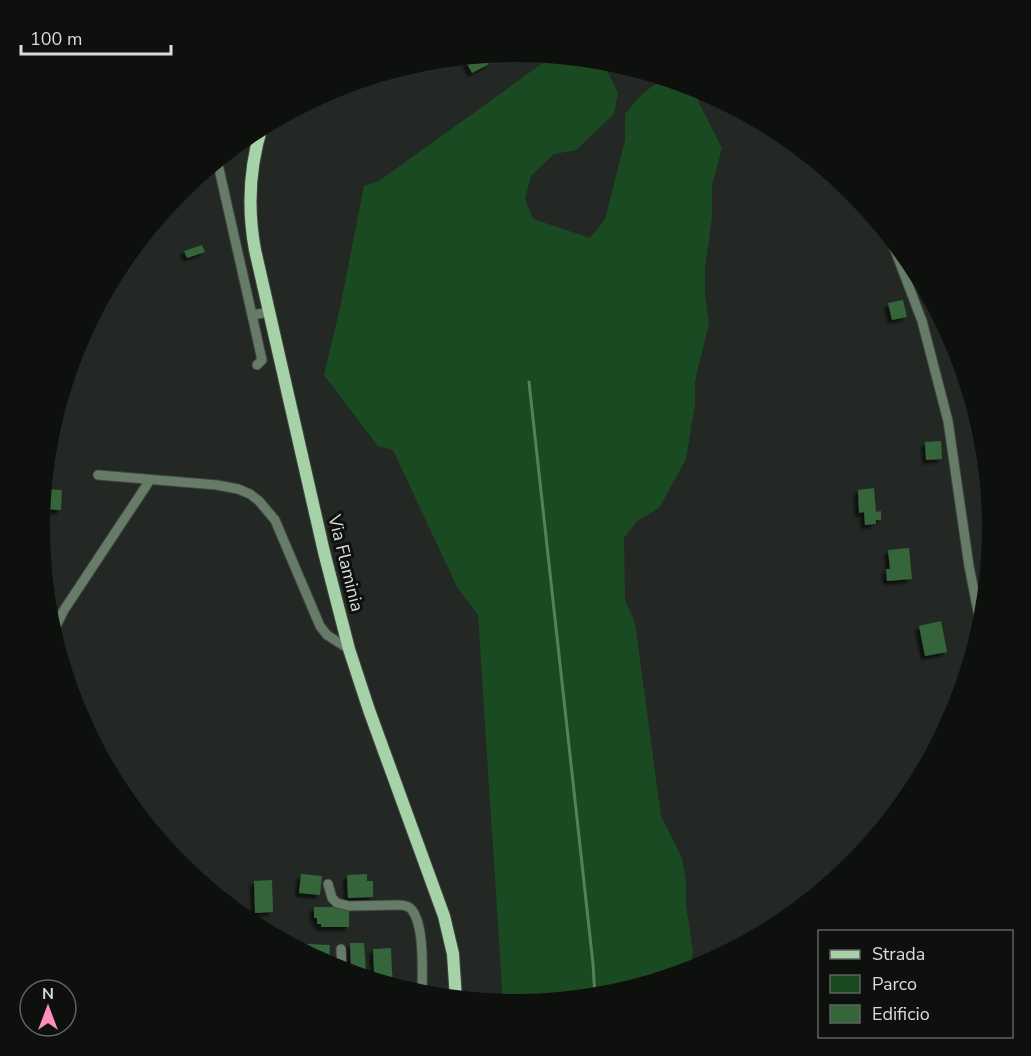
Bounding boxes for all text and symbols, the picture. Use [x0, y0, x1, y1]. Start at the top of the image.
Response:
scale bar [21, 18, 171, 56]
text: 100 m [30, 27, 82, 51]
street label: Via Flaminia [322, 511, 370, 614]
legend [818, 930, 1013, 1038]
text: Strada [872, 942, 925, 966]
text: Parco [872, 972, 917, 996]
north arrow [18, 978, 78, 1038]
text: N [42, 983, 54, 1005]
text: Edificio [872, 1002, 930, 1026]

